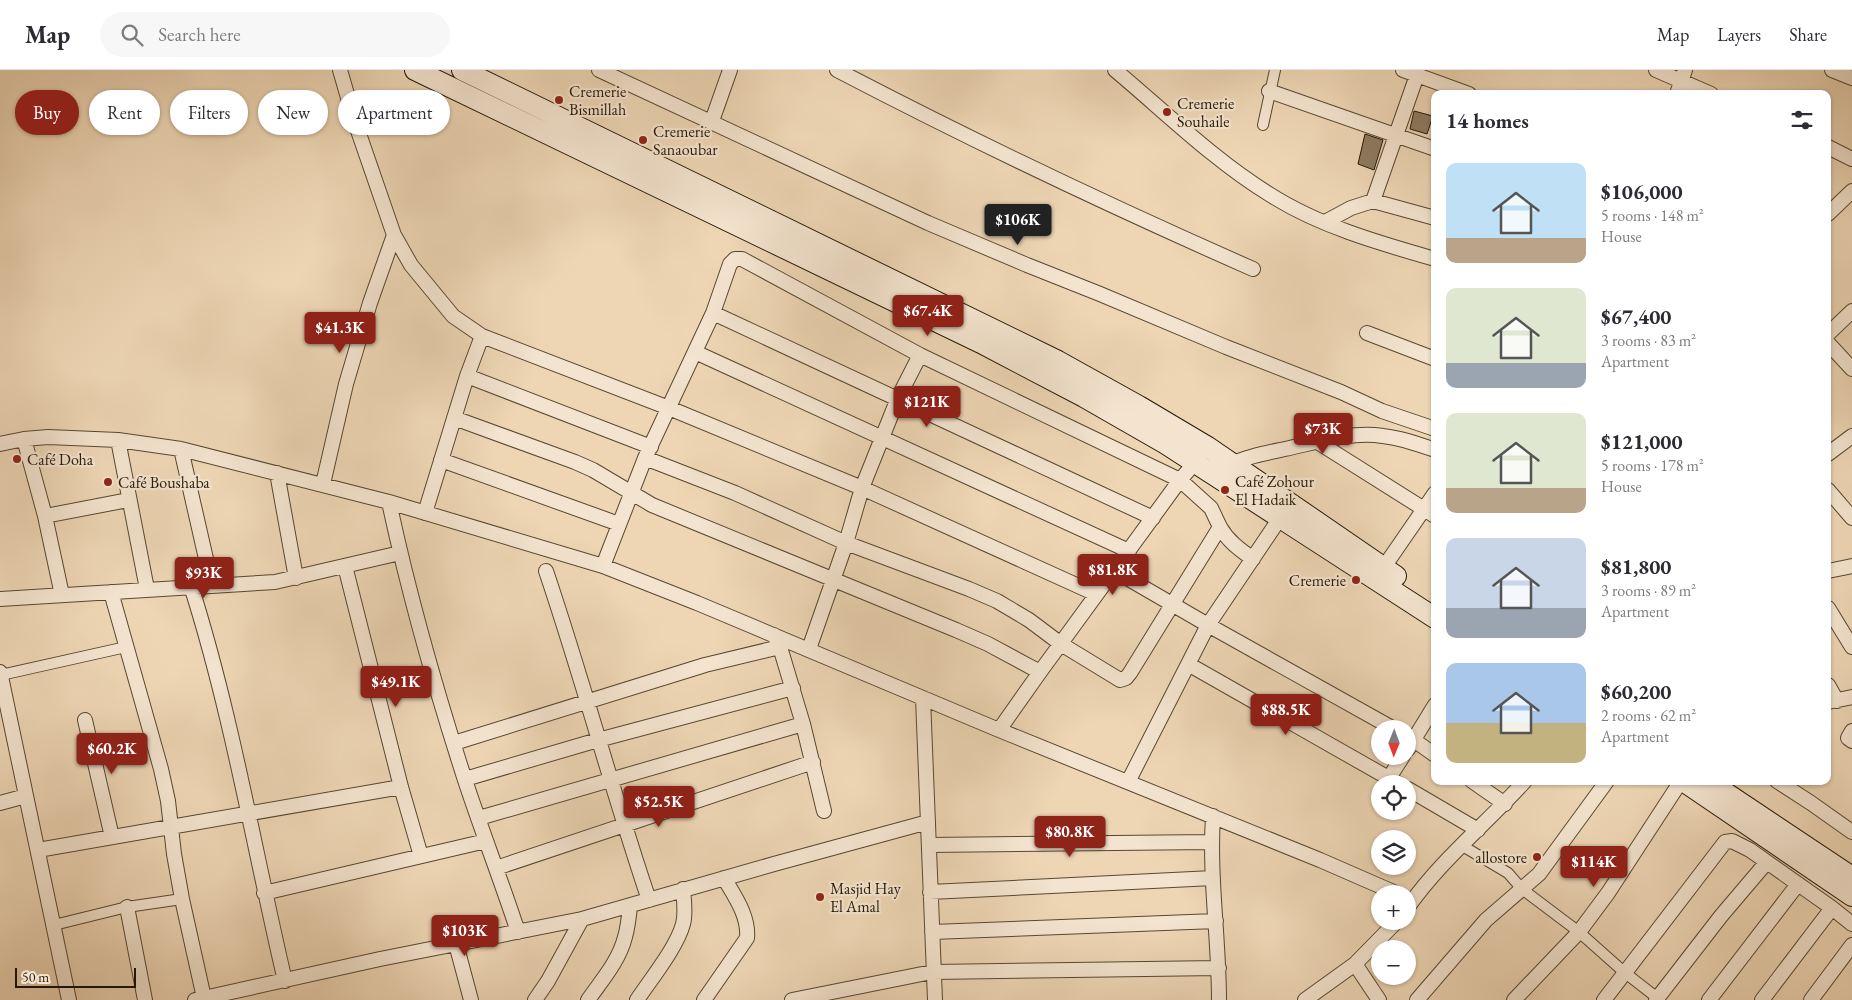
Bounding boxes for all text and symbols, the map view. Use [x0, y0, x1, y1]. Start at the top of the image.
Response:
search box [100, 12, 450, 57]
text: Map [25, 19, 70, 50]
icon: search [118, 21, 146, 49]
text: Search here [158, 22, 241, 47]
text: Map [1657, 23, 1689, 46]
text: Layers [1717, 23, 1761, 46]
text: Share [1789, 23, 1827, 46]
place label: Cremerie Bismillah [569, 81, 626, 120]
chip: Buy [15, 90, 79, 135]
chip: Rent [89, 90, 160, 135]
chip: Filters [170, 90, 248, 135]
chip: New [258, 90, 328, 135]
chip: Apartment [338, 90, 450, 135]
place label: Cremerie Souhaile [1177, 93, 1234, 132]
marker: Cremerie Bismillah [553, 94, 565, 106]
marker: Cremerie Souhaile [1161, 106, 1173, 118]
icon: filters [1788, 106, 1816, 134]
text: 14 homes [1446, 107, 1529, 134]
place label: Cremerie Sanaoubar [653, 121, 718, 160]
marker: Cremerie Sanaoubar [637, 134, 649, 146]
text: $106,000 [1601, 178, 1683, 205]
icon: home [1486, 183, 1546, 243]
pin: $106K [983, 204, 1053, 246]
text: 5 rooms · 148 m² [1601, 205, 1704, 226]
text: $106K [996, 209, 1040, 230]
text: House [1601, 226, 1642, 247]
pin: $67.4K [887, 294, 969, 337]
text: $67.4K [904, 300, 952, 321]
text: $67,400 [1601, 303, 1671, 330]
icon: home [1486, 308, 1546, 368]
pin: $41.3K [299, 312, 381, 354]
text: $41.3K [316, 317, 364, 338]
text: 3 rooms · 83 m² [1601, 330, 1696, 351]
text: Apartment [1601, 351, 1669, 372]
pin: $121K [892, 386, 962, 428]
text: $121K [905, 391, 949, 412]
pin: $73K [1293, 412, 1353, 455]
text: $73K [1305, 418, 1341, 439]
text: $121,000 [1601, 428, 1683, 455]
icon: home [1486, 433, 1546, 493]
place label: Café Doha [27, 449, 94, 470]
marker: Café Doha [11, 453, 23, 465]
text: 5 rooms · 178 m² [1601, 455, 1704, 476]
place label: Café Zohour El Hadaik [1235, 471, 1315, 510]
place label: Café Boushaba [118, 472, 210, 493]
marker: Café Boushaba [102, 476, 114, 488]
text: House [1601, 476, 1642, 497]
marker: Café Zohour El Hadaik [1219, 484, 1231, 496]
text: $81,800 [1601, 553, 1671, 580]
pin: $81.8K [1072, 554, 1154, 596]
pin: $93K [174, 556, 234, 599]
icon: home [1486, 558, 1546, 618]
text: $81.8K [1089, 559, 1137, 580]
text: $93K [186, 562, 222, 583]
place label: Cremerie [1289, 570, 1346, 591]
marker: Cremerie [1350, 574, 1362, 586]
text: 3 rooms · 89 m² [1601, 580, 1696, 601]
text: Apartment [1601, 601, 1669, 622]
pin: $49.1K [355, 666, 437, 708]
text: $49.1K [372, 671, 420, 692]
text: $60,200 [1601, 678, 1671, 705]
icon: home [1486, 683, 1546, 743]
pin: $88.5K [1245, 694, 1327, 736]
text: $88.5K [1262, 699, 1310, 720]
text: 2 rooms · 62 m² [1601, 705, 1696, 726]
north arrow [1371, 720, 1416, 765]
map controls [1371, 720, 1416, 985]
text: Apartment [1601, 726, 1669, 747]
pin: $60.2K [71, 732, 153, 775]
text: $60.2K [88, 738, 136, 759]
button: locate [1371, 775, 1416, 820]
pin: $52.5K [618, 786, 700, 828]
text: $52.5K [635, 791, 683, 812]
pin: $80.8K [1029, 816, 1111, 858]
text: $80.8K [1046, 821, 1094, 842]
button: layers [1371, 830, 1416, 875]
pin: $114K [1559, 846, 1629, 888]
place label: allostore [1475, 847, 1527, 868]
marker: allostore [1531, 851, 1543, 863]
text: $114K [1572, 851, 1616, 872]
place label: Masjid Hay El Amal [830, 878, 902, 917]
button: + [1371, 885, 1416, 930]
marker: Masjid Hay El Amal [814, 891, 826, 903]
pin: $103K [430, 914, 500, 957]
text: $103K [443, 920, 487, 941]
button: − [1371, 940, 1416, 985]
scale bar [15, 965, 136, 988]
text: 50 m [22, 968, 49, 986]

